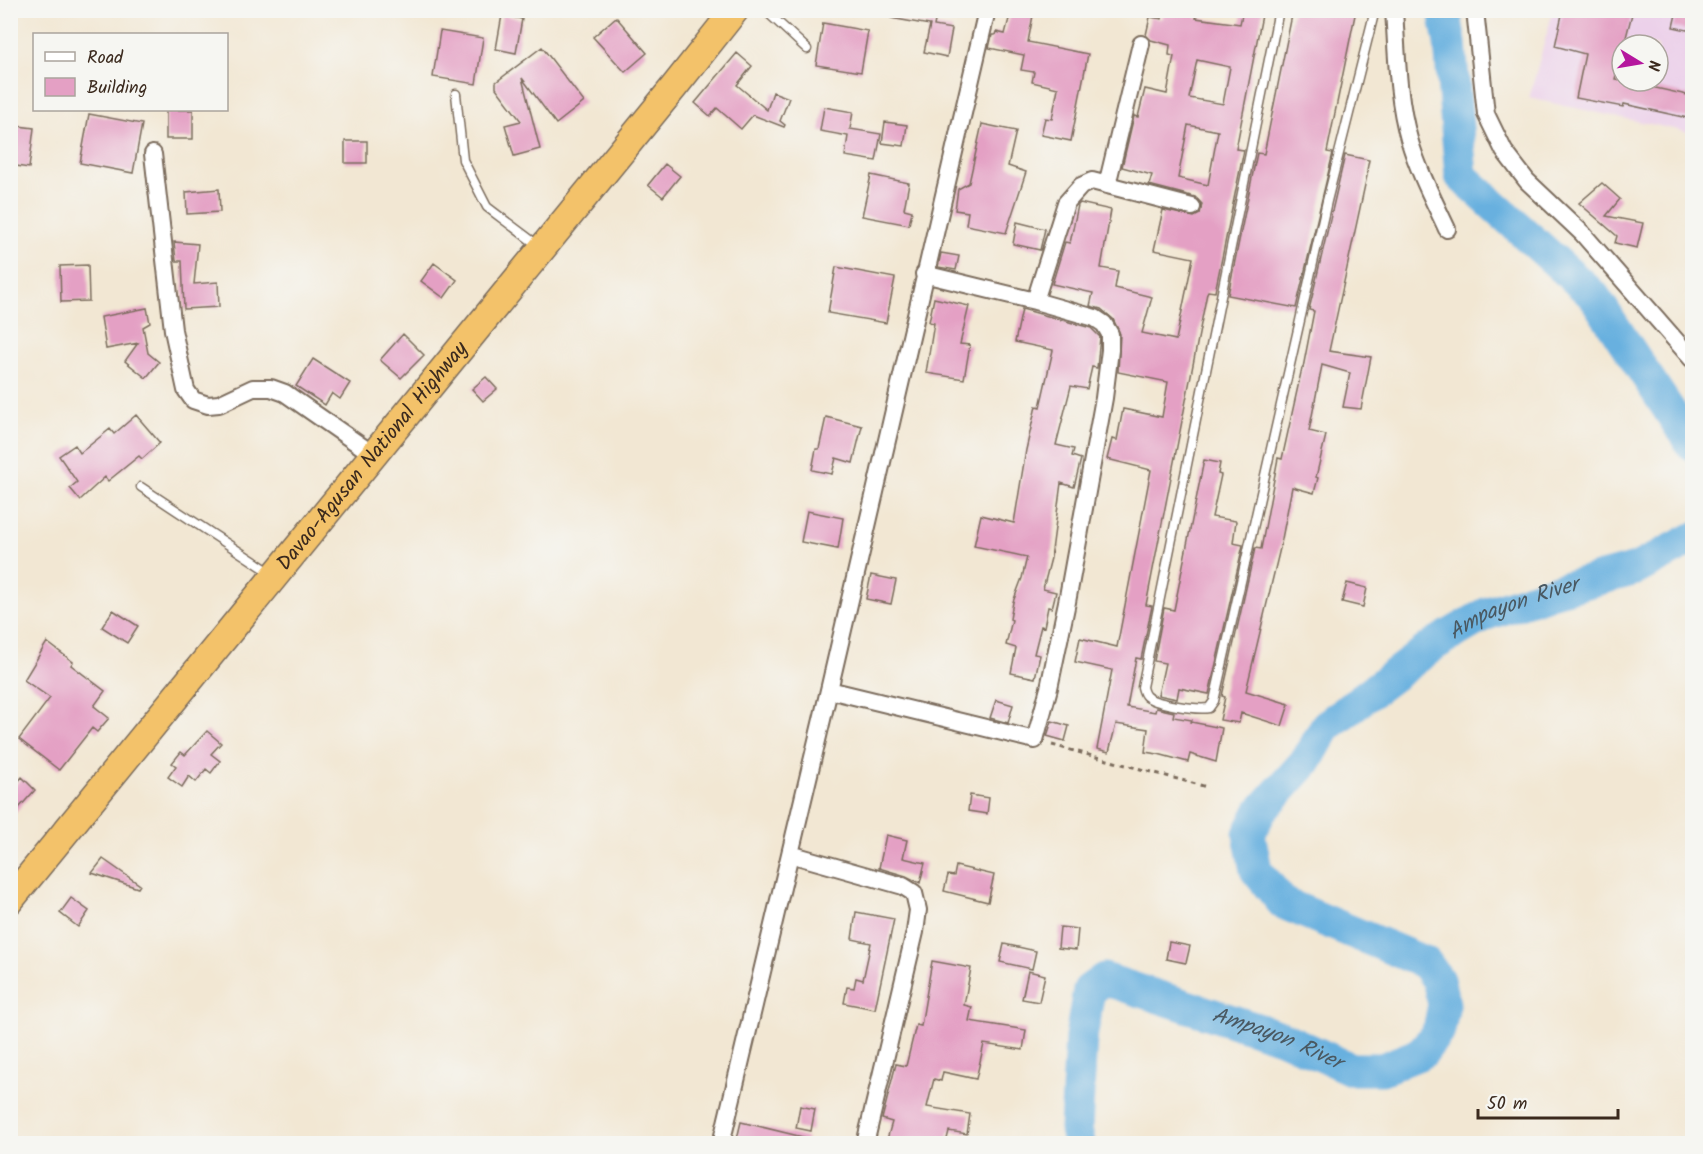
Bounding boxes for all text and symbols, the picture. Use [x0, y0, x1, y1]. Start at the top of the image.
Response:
legend [33, 33, 228, 111]
north arrow [1610, 33, 1670, 93]
text: Road [87, 44, 124, 73]
text: N [1640, 58, 1666, 73]
text: Building [87, 74, 147, 103]
street label: Davao-Agusan National Highway [269, 334, 476, 578]
water label: Ampayon River [1442, 566, 1587, 650]
water label: Ampayon River [1208, 998, 1352, 1082]
scale bar [1478, 1082, 1618, 1120]
text: 50 m [1487, 1090, 1527, 1119]

